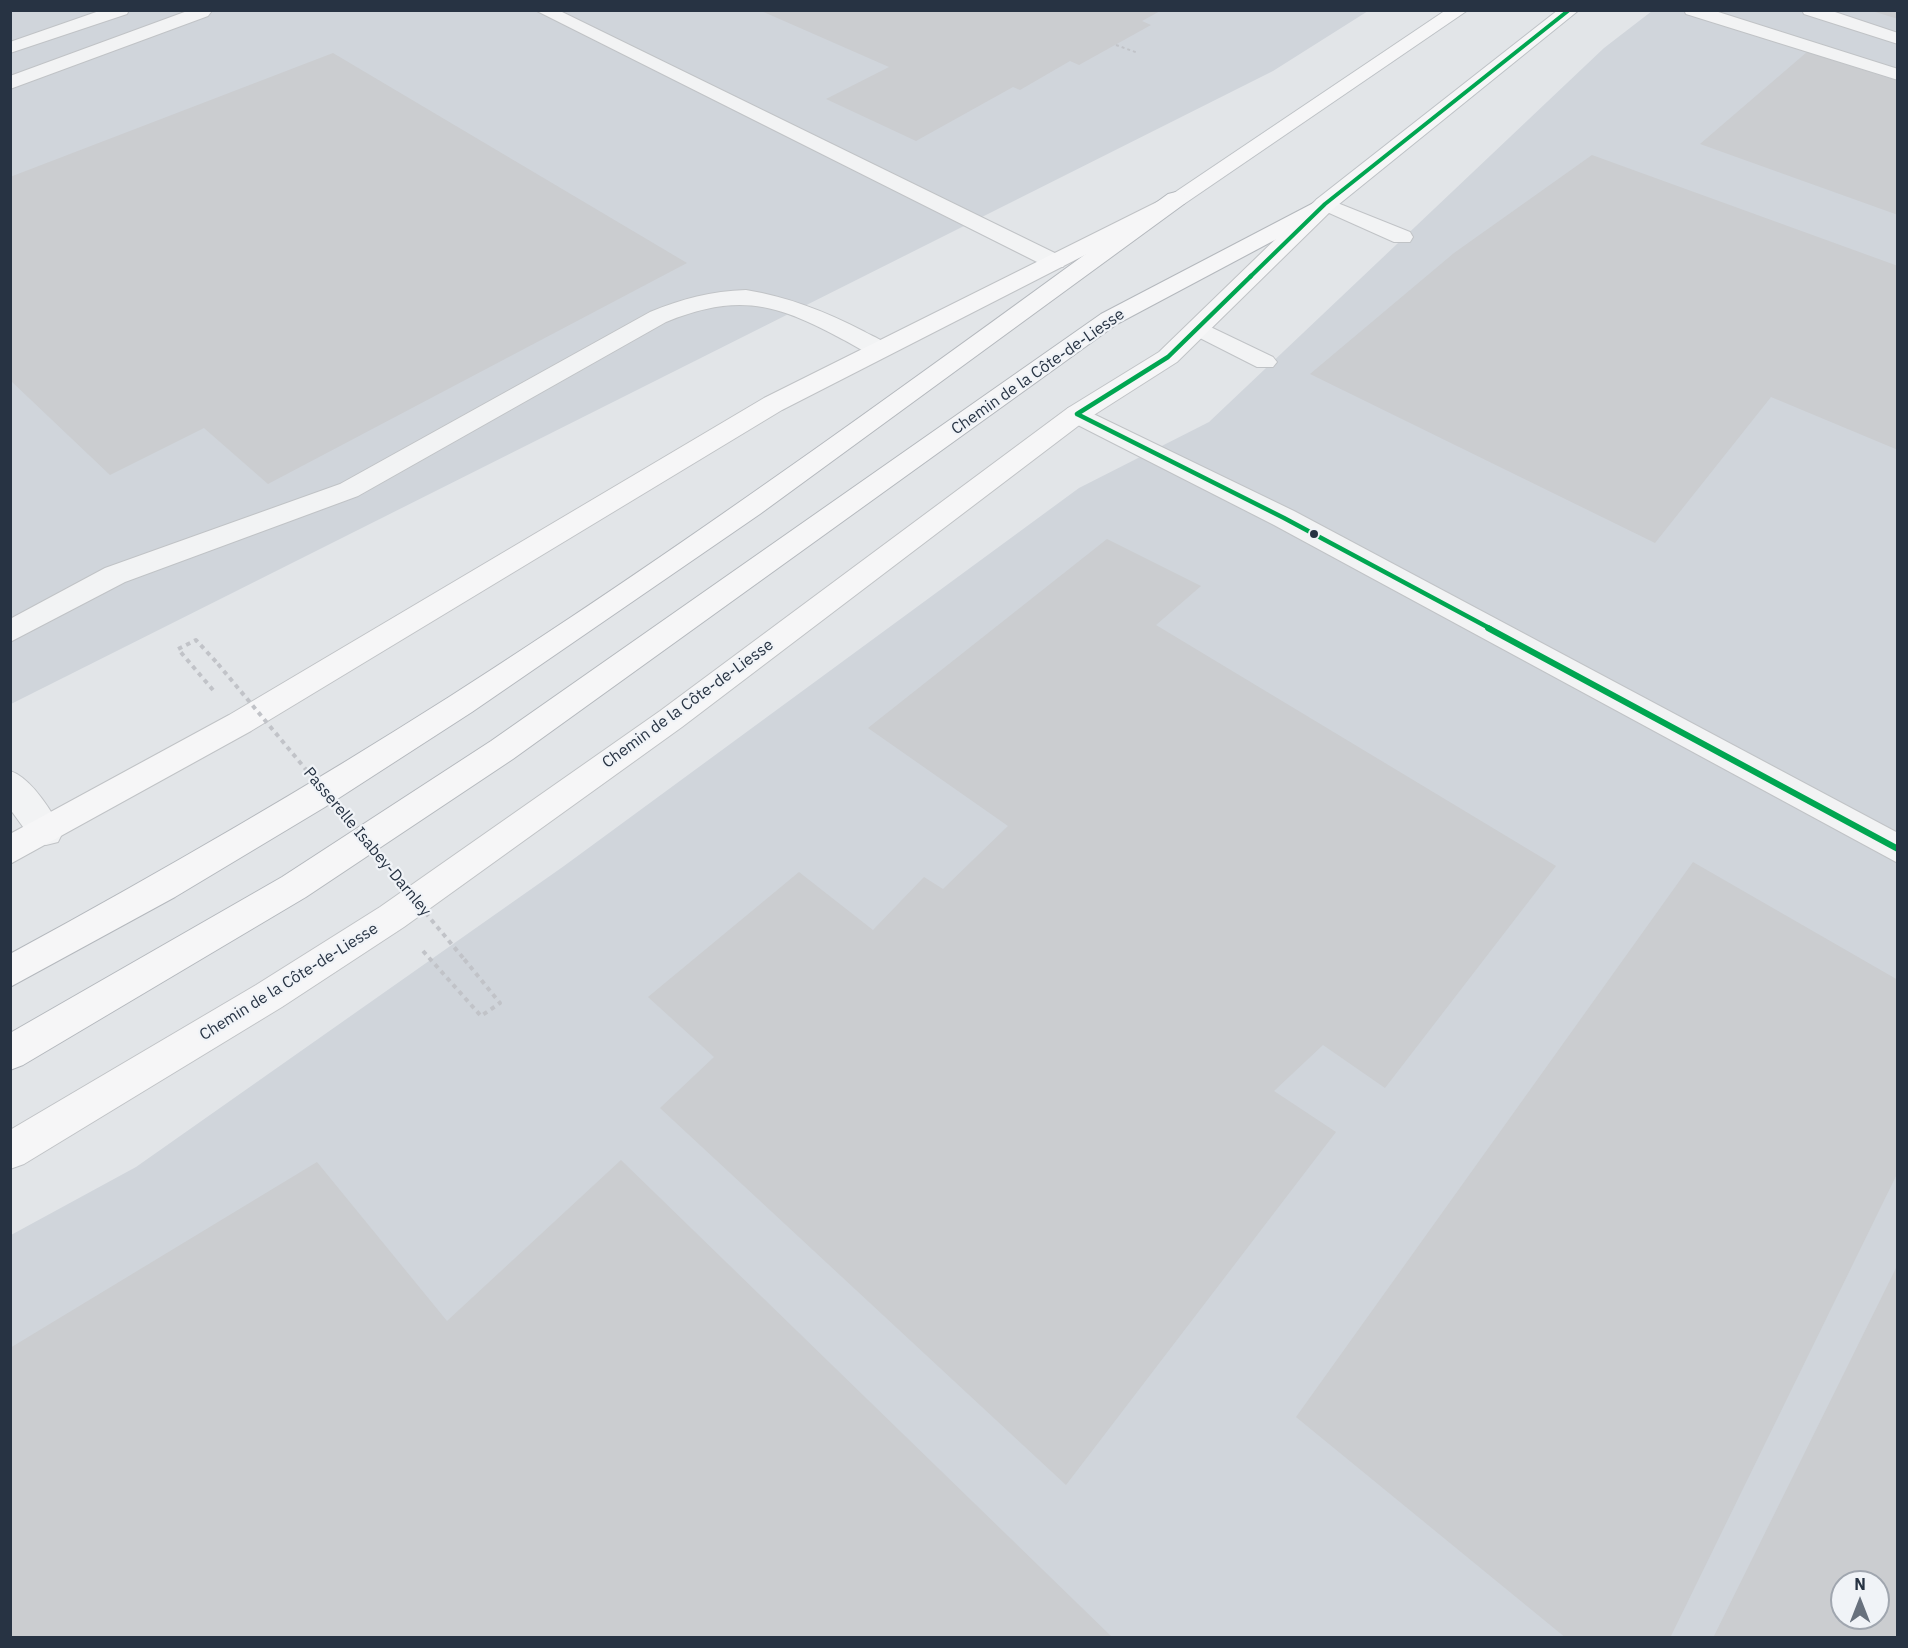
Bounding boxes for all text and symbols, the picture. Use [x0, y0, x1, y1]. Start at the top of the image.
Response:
street label: Chemin de la Côte-de-Liesse [948, 305, 1128, 439]
unlabelled marker [1308, 528, 1320, 540]
street label: Chemin de la Côte-de-Liesse [599, 635, 777, 773]
street label: Passerelle Isabey-Darnley [299, 764, 435, 920]
street label: Chemin de la Côte-de-Liesse [196, 919, 382, 1045]
north arrow [1830, 1570, 1890, 1630]
text: N [1854, 1574, 1866, 1594]

